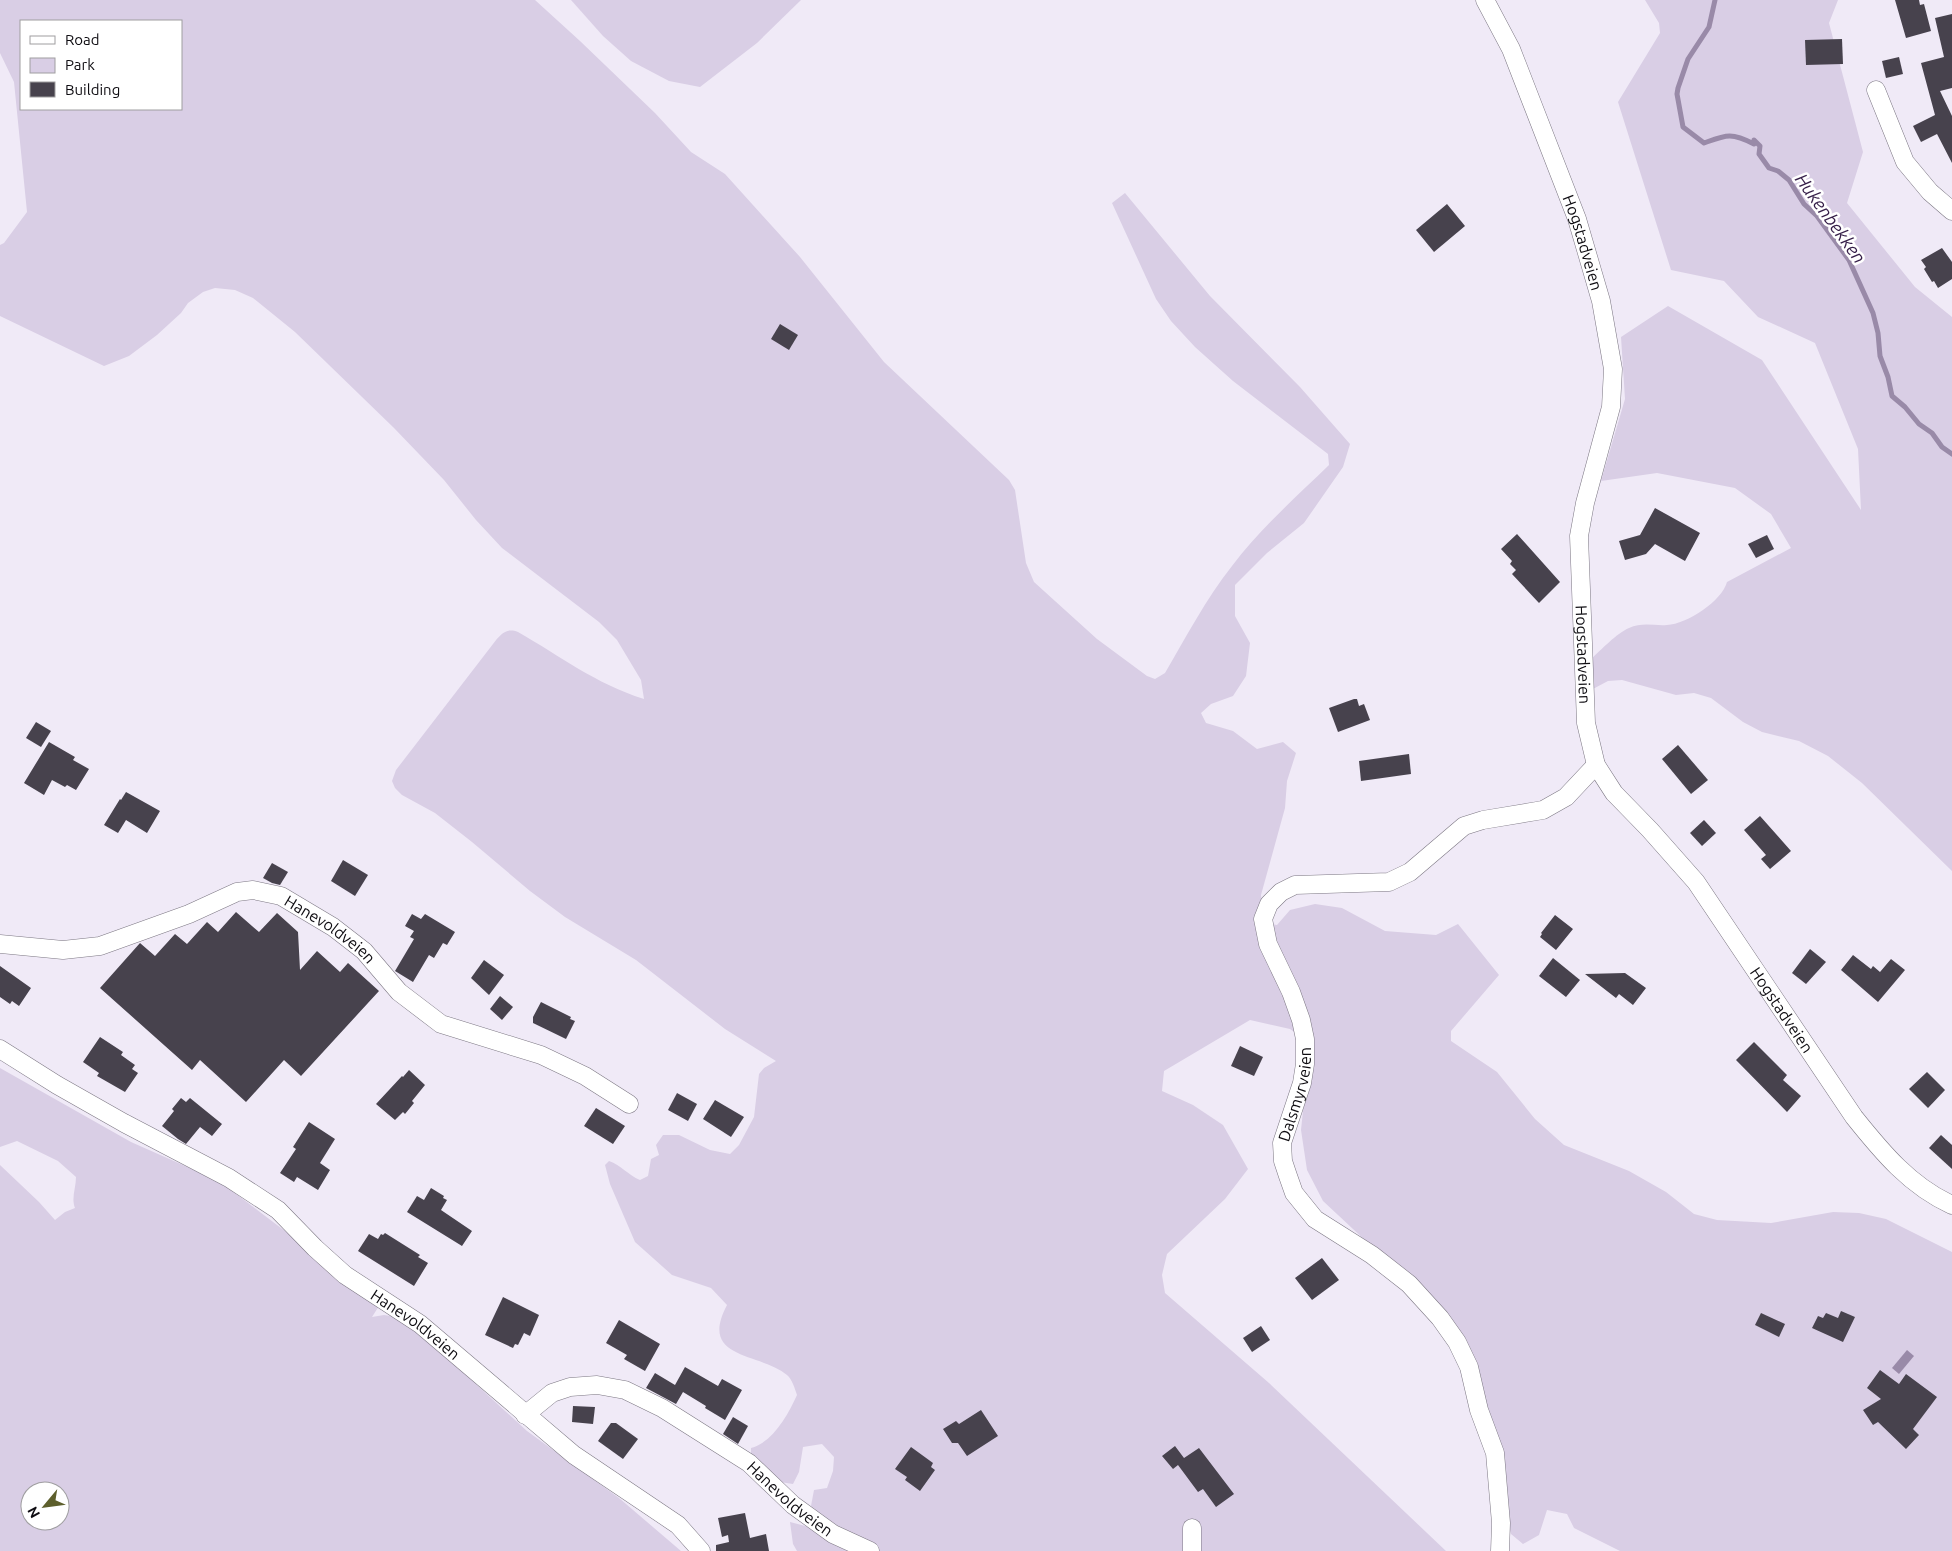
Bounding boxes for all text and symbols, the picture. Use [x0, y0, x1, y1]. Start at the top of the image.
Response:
legend [20, 20, 182, 110]
text: Road [65, 31, 100, 48]
text: Park [65, 56, 95, 73]
text: Building [65, 81, 120, 98]
water label: Hukenbekken [1792, 169, 1870, 267]
street label: Hogstadveien [1559, 192, 1606, 292]
street label: Hogstadveien [1573, 605, 1594, 704]
street label: Hanevoldveien [282, 891, 379, 967]
street label: Hogstadveien [1747, 964, 1817, 1056]
street label: Dalsmyrveien [1274, 1047, 1314, 1144]
street label: Hanevoldveien [368, 1285, 464, 1363]
street label: Hanevoldveien [744, 1457, 836, 1540]
north arrow [20, 1481, 70, 1531]
text: N [24, 1504, 43, 1521]

